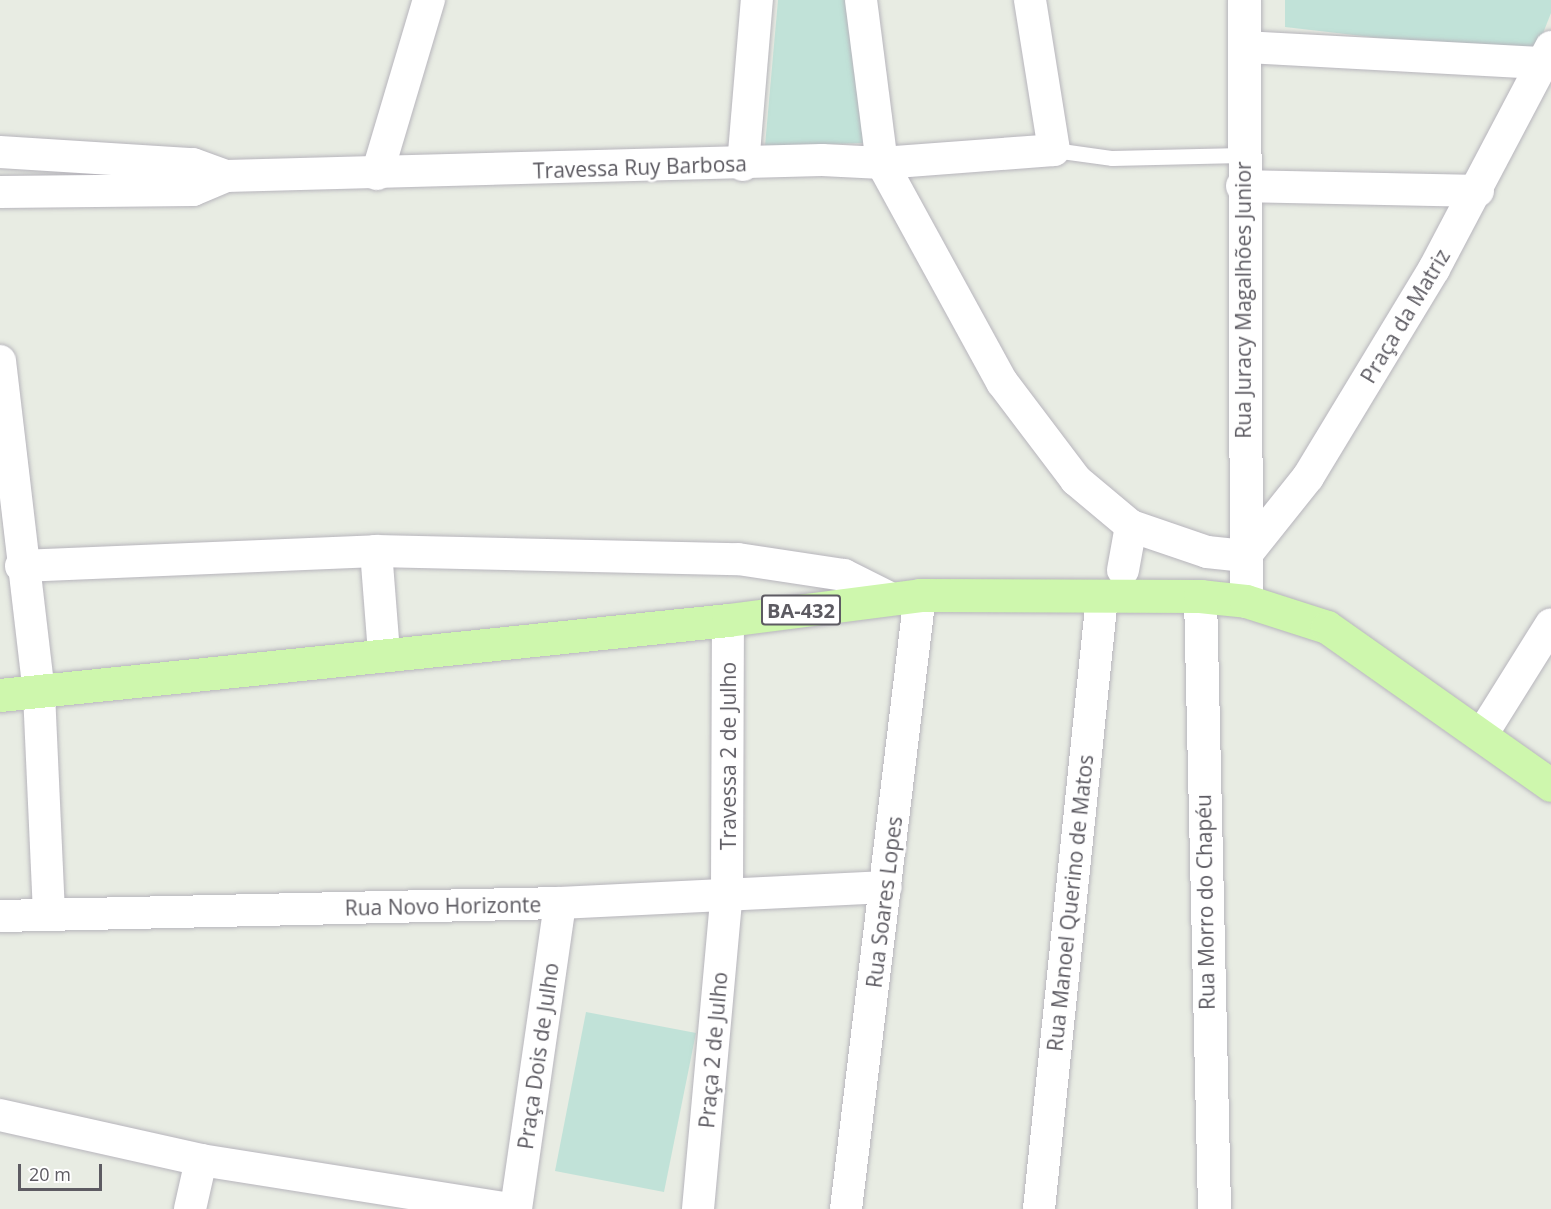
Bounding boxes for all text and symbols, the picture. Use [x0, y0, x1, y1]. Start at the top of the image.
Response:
street label: Travessa Ruy Barbosa [533, 151, 747, 183]
street label: Rua Juracy Magalhões Junior [1230, 161, 1256, 439]
street label: Praça da Matriz [1355, 244, 1455, 388]
road number: BA-432 [760, 593, 842, 627]
street label: Travessa 2 de Julho [715, 662, 741, 850]
street label: Rua Manoel Querino de Matos [1042, 753, 1098, 1053]
street label: Rua Morro do Chapéu [1191, 794, 1219, 1010]
street label: Rua Soares Lopes [861, 815, 907, 989]
street label: Rua Novo Horizonte [344, 892, 542, 920]
street label: Praça Dois de Julho [512, 961, 564, 1151]
street label: Praça 2 de Julho [694, 971, 732, 1129]
scale bar [21, 1152, 105, 1190]
text: 20 m [29, 1162, 71, 1186]

